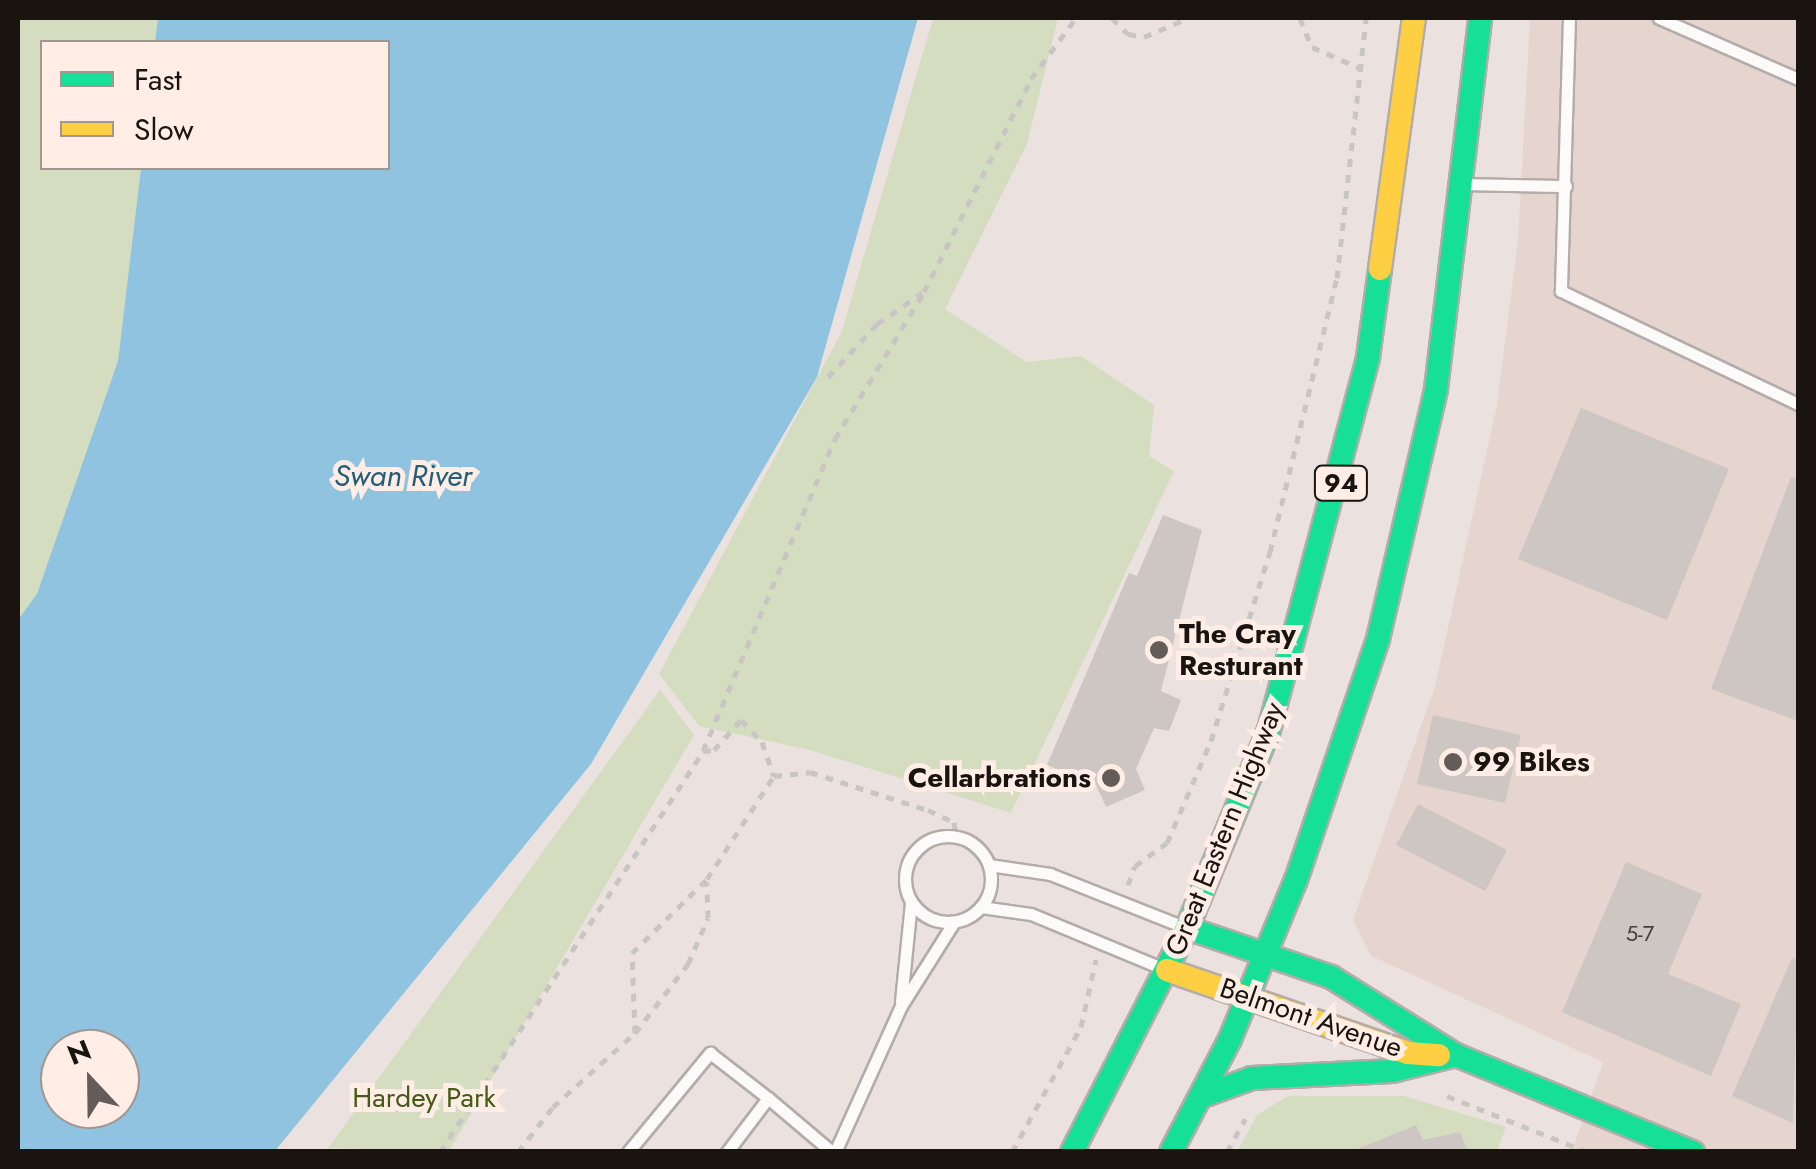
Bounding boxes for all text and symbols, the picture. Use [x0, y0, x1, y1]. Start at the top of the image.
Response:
legend [40, 40, 390, 170]
text: Fast [134, 58, 182, 101]
text: Slow [134, 108, 194, 151]
water label: Swan River [334, 458, 472, 494]
road number: 94 [1314, 463, 1368, 503]
place label: The Cray Resturant [1179, 617, 1303, 683]
marker: The Cray Resturant [1148, 639, 1170, 661]
street label: Great Eastern Highway [1159, 697, 1291, 961]
place label: 99 Bikes [1473, 745, 1590, 779]
marker: 99 Bikes [1442, 751, 1464, 773]
place label: Cellarbrations [908, 761, 1091, 795]
marker: Cellarbrations [1100, 767, 1122, 789]
house number: 5-7 [1626, 921, 1654, 947]
street label: Belmont Avenue [1215, 971, 1407, 1065]
north arrow [40, 1029, 140, 1129]
text: N [61, 1029, 97, 1076]
park label: Hardey Park [352, 1081, 496, 1115]

